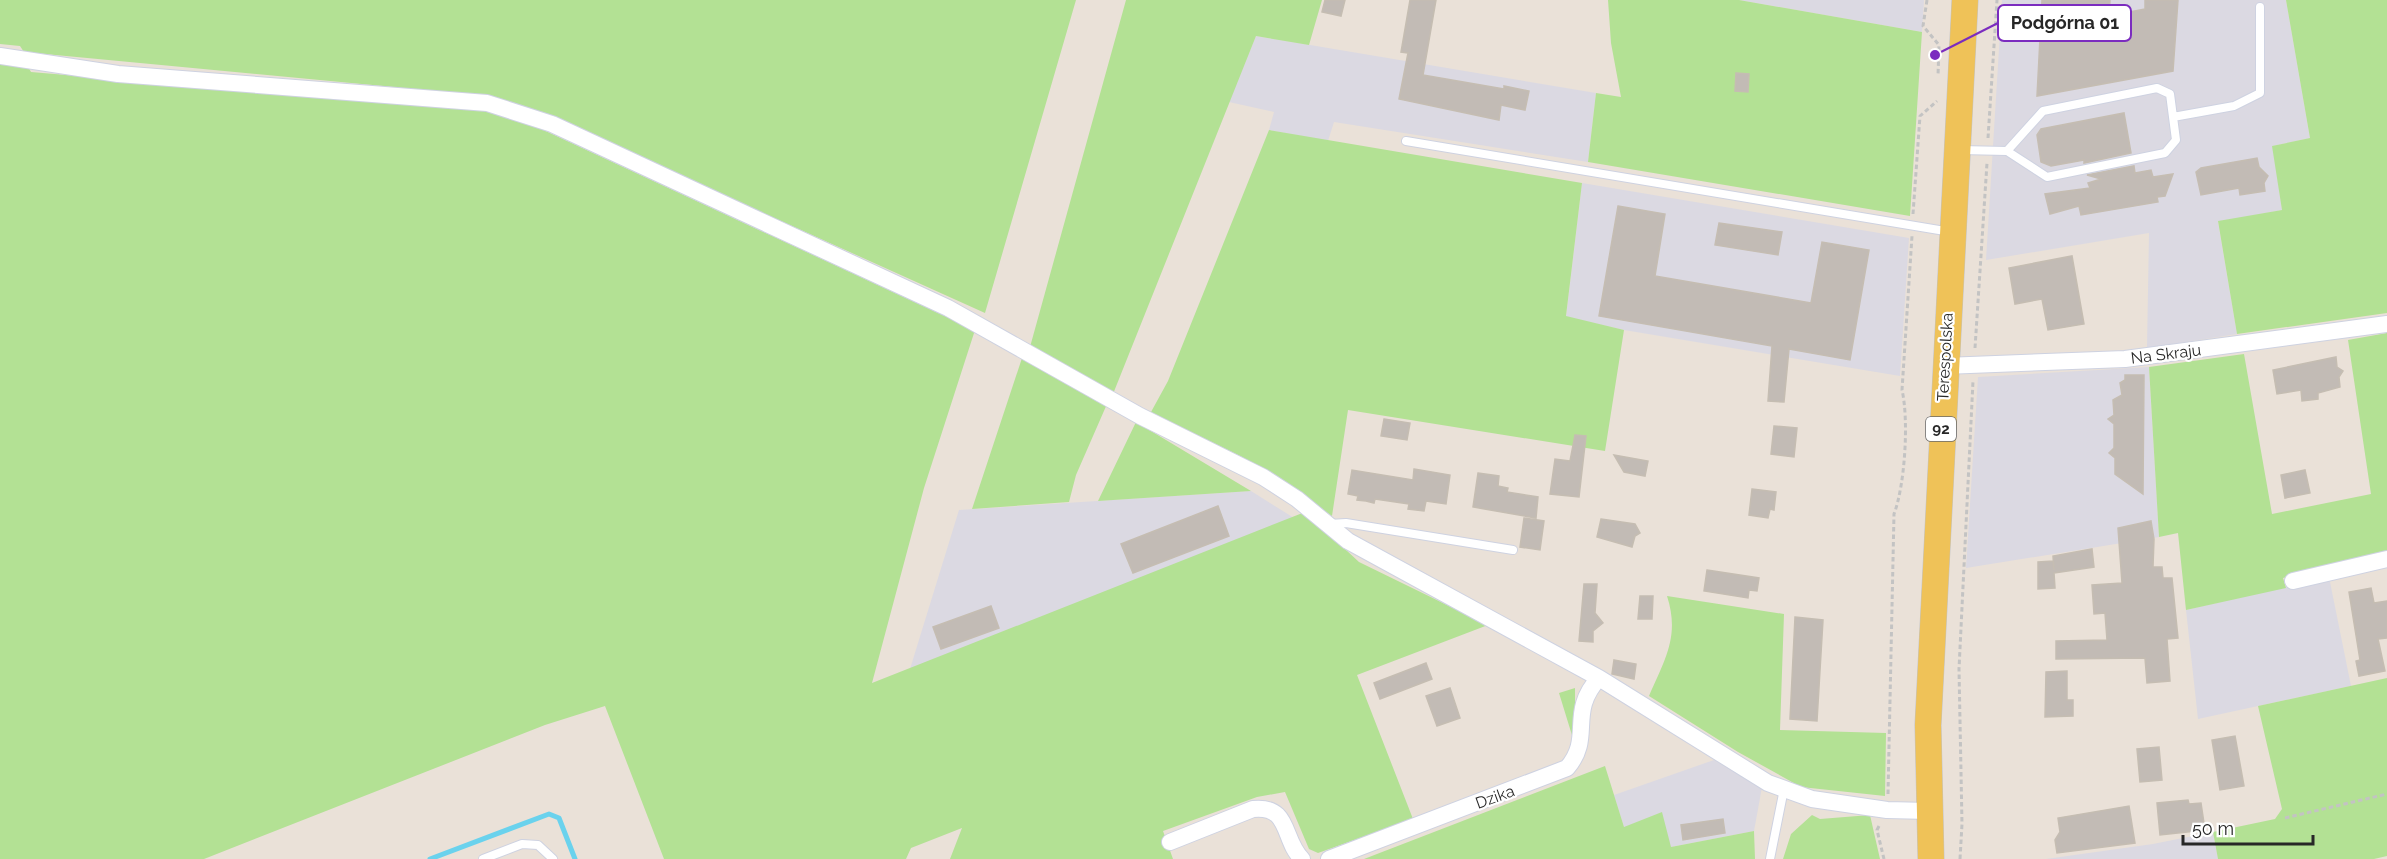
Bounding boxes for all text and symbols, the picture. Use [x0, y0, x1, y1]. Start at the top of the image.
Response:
callout: Podgórna 01 [1998, 5, 2131, 41]
text: Podgórna 01 [2011, 12, 2119, 33]
street label: Terespolska [1933, 312, 1957, 402]
street label: Na Skraju [2130, 340, 2202, 368]
road number: 92 [1926, 417, 1956, 441]
street label: Dzika [1473, 781, 1517, 813]
scale bar [2183, 808, 2314, 846]
text: 50 m [2192, 818, 2234, 839]

